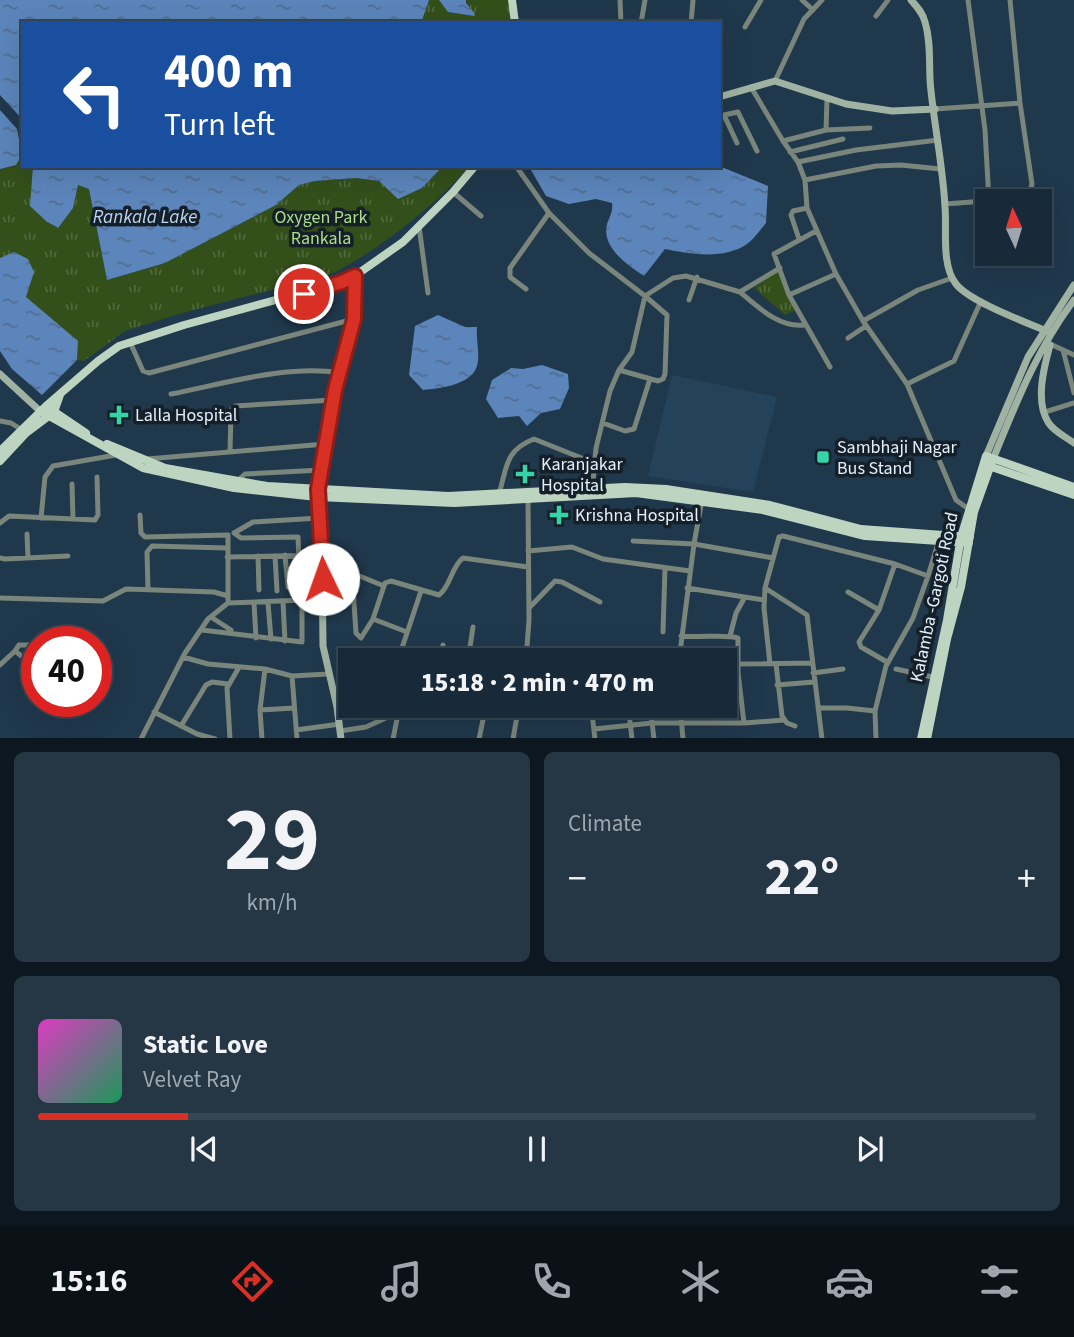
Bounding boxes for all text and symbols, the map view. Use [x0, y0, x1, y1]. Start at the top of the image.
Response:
text: 400 m [164, 37, 293, 107]
icon: left [49, 49, 140, 140]
text: Turn left [164, 102, 275, 148]
north arrow [975, 189, 1052, 266]
map controls [975, 189, 1052, 266]
water label: Rankala Lake [93, 204, 197, 231]
park label: Oxygen Park Rankala [275, 205, 368, 251]
pin [274, 264, 334, 324]
icon: arrive [285, 275, 323, 313]
place label: Lalla Hospital [135, 403, 237, 428]
marker: Lalla Hospital [109, 405, 129, 425]
place label: Sambhaji Nagar Bus Stand [837, 435, 957, 481]
marker: Sambhaji Nagar Bus Stand [815, 449, 831, 465]
place label: Karanjakar Hospital [541, 452, 624, 498]
marker: Karanjakar Hospital [515, 464, 535, 484]
place label: Krishna Hospital [575, 503, 699, 528]
marker: Krishna Hospital [549, 505, 569, 525]
street label: Kalamba -Gargoti Road [904, 510, 965, 684]
position arrow [286, 542, 360, 616]
speed limit sign: 40 [21, 626, 112, 717]
text: 15:18 · 2 min · 470 m [421, 664, 654, 701]
text: 29 [224, 776, 320, 905]
text: Climate [568, 807, 642, 840]
text: 22° [765, 841, 839, 915]
text: − [568, 852, 587, 906]
text: + [1017, 852, 1036, 906]
text: km/h [246, 886, 298, 919]
text: Static Love [143, 1026, 268, 1063]
text: Velvet Ray [143, 1063, 241, 1096]
icon: previous [185, 1130, 223, 1168]
icon: pause [518, 1130, 556, 1168]
icon: next [851, 1130, 889, 1168]
icon: directions [228, 1257, 277, 1306]
icon: music [377, 1257, 426, 1306]
icon: phone [527, 1257, 576, 1306]
icon: climate [676, 1257, 725, 1306]
icon: car [825, 1257, 874, 1306]
icon: filters [975, 1257, 1024, 1306]
text: 15:16 [50, 1258, 127, 1304]

